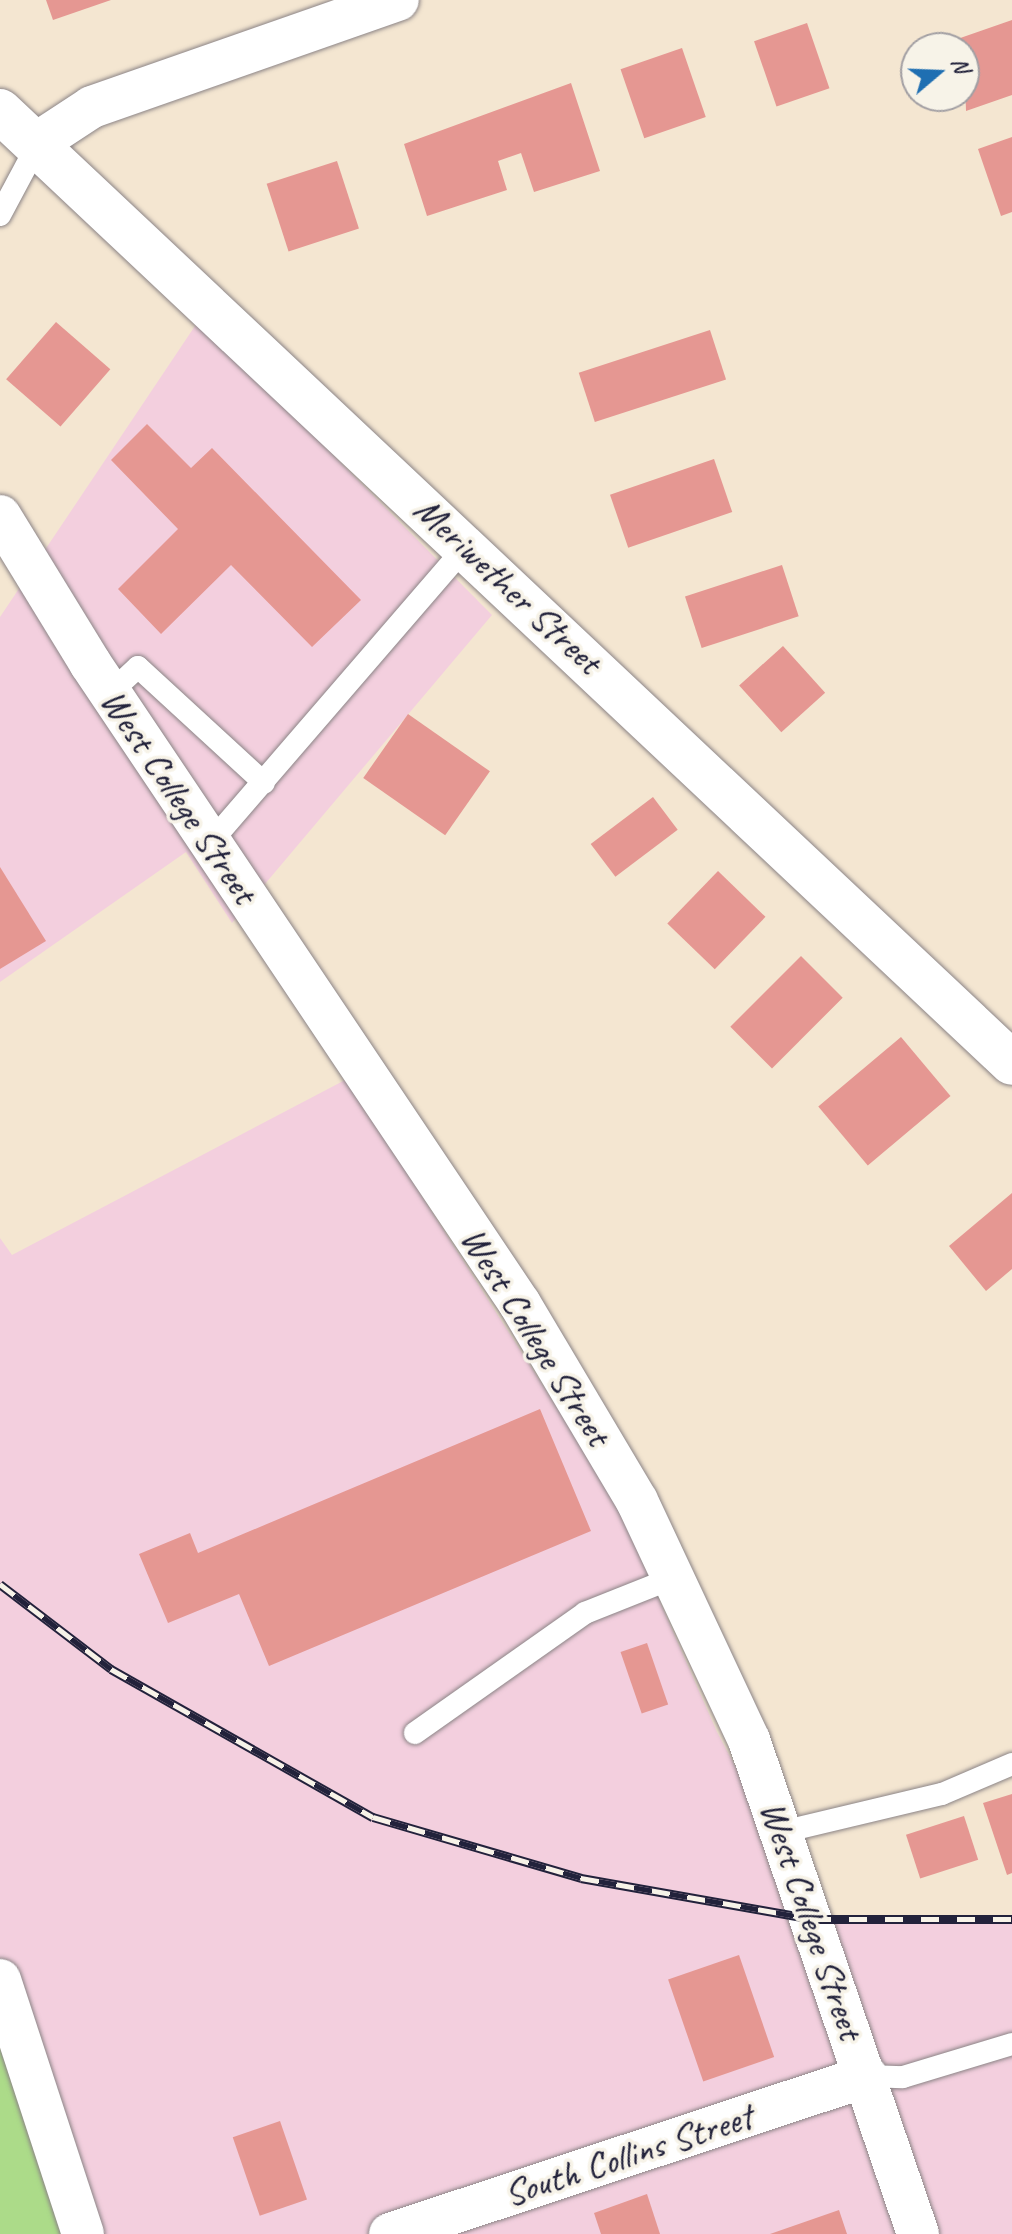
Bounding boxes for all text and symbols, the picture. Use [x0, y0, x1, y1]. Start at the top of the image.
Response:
north arrow [900, 32, 980, 112]
text: N [945, 54, 976, 76]
street label: Meriwether Street [404, 486, 612, 684]
street label: West College Street [90, 680, 268, 912]
street label: West College Street [451, 1218, 621, 1454]
street label: West College Street [750, 1795, 874, 2045]
street label: South Collins Street [498, 2093, 758, 2217]

